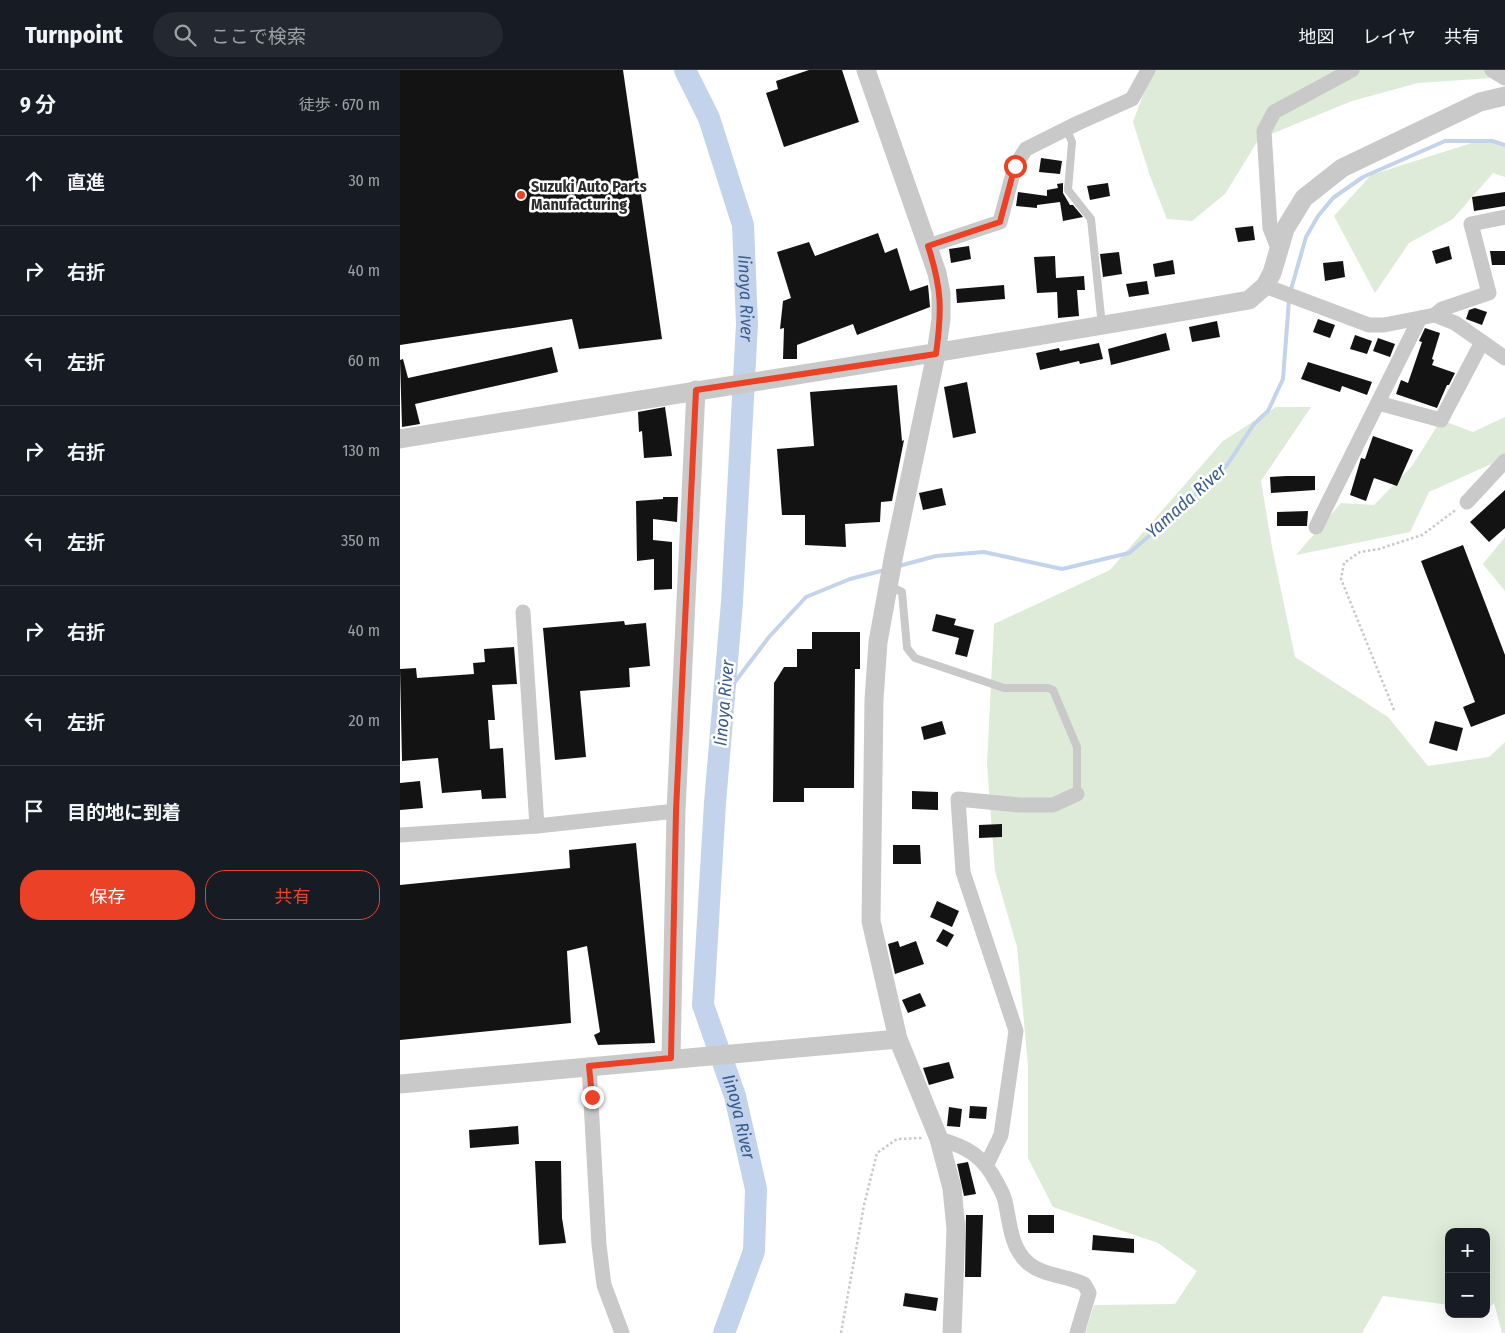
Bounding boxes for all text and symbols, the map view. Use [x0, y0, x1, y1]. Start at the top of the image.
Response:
search box [153, 12, 503, 57]
text: Turnpoint [25, 21, 123, 49]
icon: search [171, 21, 199, 49]
text: ここで検索 [211, 25, 306, 48]
text: 地図 [1299, 26, 1335, 48]
text: レイヤ [1363, 26, 1416, 48]
text: 共有 [1444, 26, 1480, 48]
text: 9 分 [20, 92, 56, 118]
text: 徒歩 · 670 m [299, 95, 380, 114]
route start [1004, 155, 1027, 178]
icon: ahead [20, 167, 48, 195]
text: 直進 [67, 171, 105, 194]
text: 30 m [348, 171, 380, 190]
place label: Suzuki Auto Parts Manufacturing [531, 177, 647, 214]
marker: Suzuki Auto Parts Manufacturing [515, 189, 527, 201]
water label: Iinoya River [733, 254, 758, 343]
icon: right [20, 257, 48, 285]
text: 右折 [67, 261, 105, 284]
text: 40 m [348, 261, 380, 280]
icon: left [20, 347, 48, 375]
text: 左折 [67, 351, 105, 374]
text: 60 m [348, 351, 380, 370]
icon: right [20, 437, 48, 465]
text: 右折 [67, 441, 105, 464]
text: 130 m [342, 441, 380, 460]
water label: Yamada River [1141, 459, 1231, 543]
icon: left [20, 527, 48, 555]
text: 左折 [67, 531, 105, 554]
text: 350 m [341, 531, 380, 550]
icon: right [20, 617, 48, 645]
text: 右折 [67, 621, 105, 644]
text: 40 m [348, 621, 380, 640]
water label: Iinoya River [709, 658, 739, 747]
icon: left [20, 707, 48, 735]
text: 左折 [67, 711, 105, 734]
text: 20 m [349, 711, 380, 730]
icon: arrive [20, 797, 48, 825]
text: 目的地に到着 [67, 801, 181, 824]
button: 保存 [20, 870, 195, 920]
button: 共有 [205, 870, 380, 920]
water label: Iinoya River [717, 1071, 760, 1162]
route end [581, 1086, 604, 1109]
map controls [1445, 1228, 1490, 1318]
button: + [1445, 1228, 1490, 1273]
button: − [1445, 1273, 1490, 1318]

